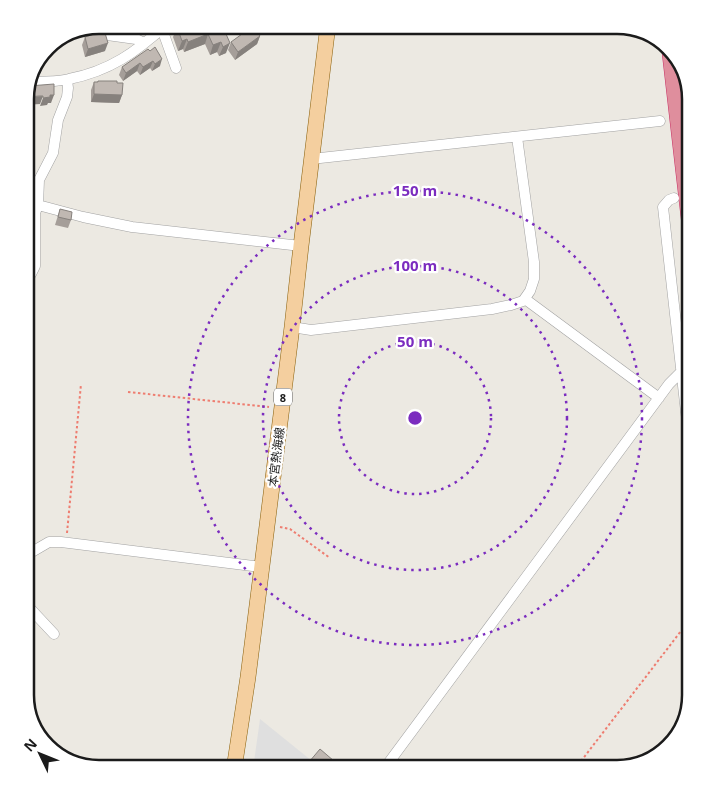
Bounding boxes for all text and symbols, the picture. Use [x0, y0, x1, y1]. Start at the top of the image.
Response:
text: 150 m [393, 180, 437, 200]
text: 100 m [393, 255, 437, 275]
text: 50 m [397, 331, 433, 351]
road number: 8 [274, 388, 292, 406]
centre of rings [406, 409, 424, 427]
street label: 本宮熱海線 [264, 426, 288, 488]
north arrow [15, 729, 65, 779]
text: N [19, 734, 41, 755]

